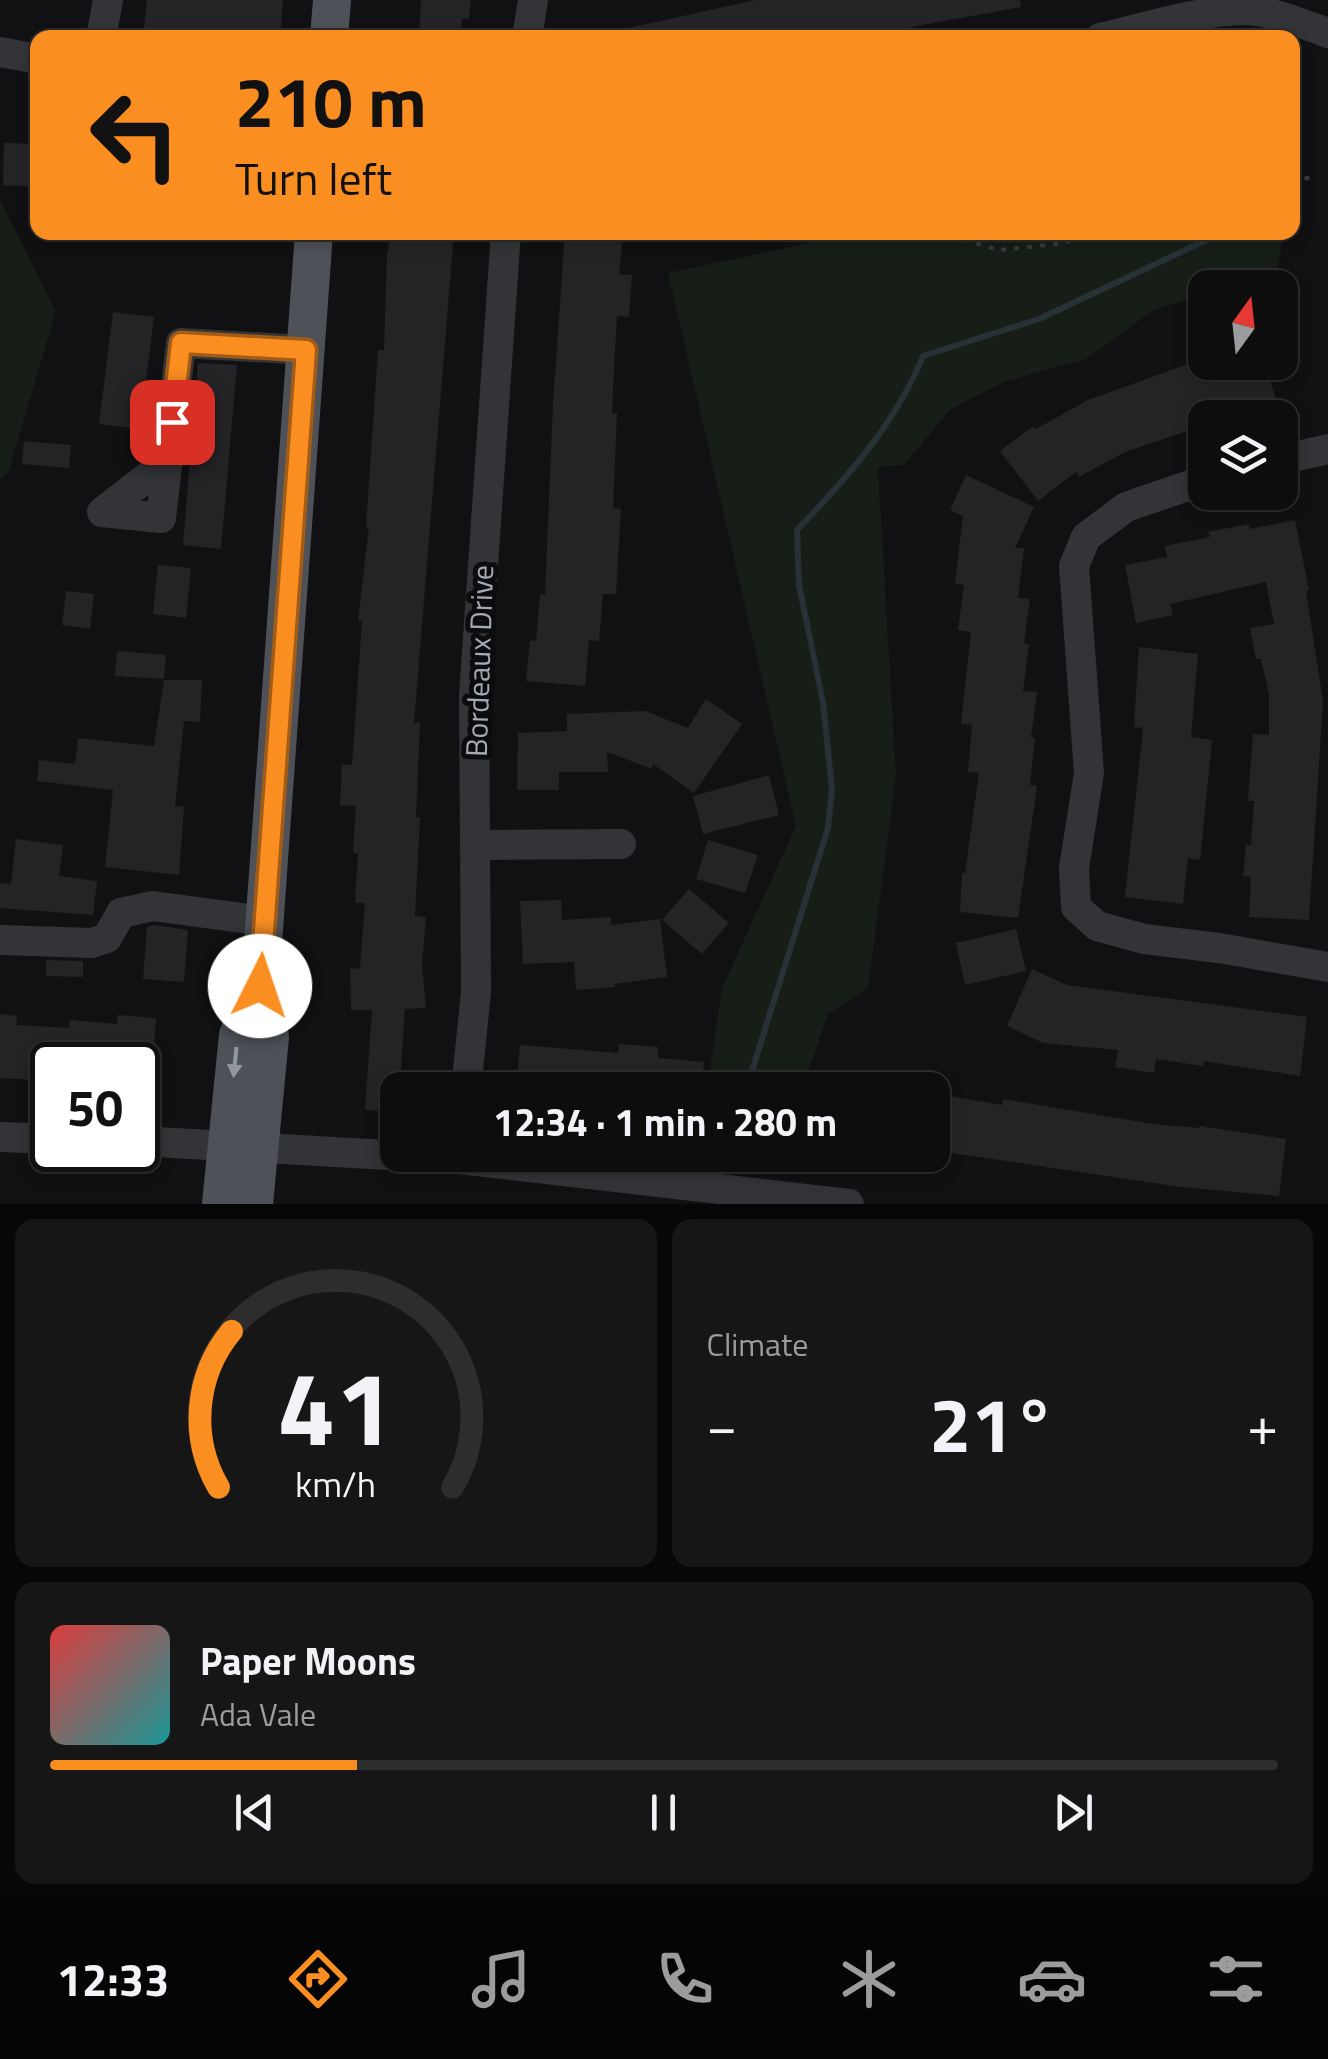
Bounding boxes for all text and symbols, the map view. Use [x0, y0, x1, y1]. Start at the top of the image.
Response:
text: 210 m [235, 48, 427, 154]
icon: left [70, 70, 200, 200]
text: Turn left [235, 144, 392, 212]
north arrow [1188, 270, 1298, 380]
map controls [1188, 270, 1298, 510]
pin [130, 380, 215, 465]
icon: arrive [145, 395, 200, 450]
button: layers [1188, 400, 1298, 510]
street label: Bordeaux Drive [453, 564, 505, 758]
position arrow [208, 934, 312, 1038]
speed limit sign: 50 [30, 1042, 160, 1172]
one-way arrow [227, 1047, 243, 1079]
text: 12:34 · 1 min · 280 m [493, 1093, 837, 1151]
text: Climate [707, 1320, 808, 1368]
text: 41 [278, 1327, 394, 1485]
text: 21° [929, 1367, 1055, 1481]
text: − [707, 1383, 737, 1466]
text: + [1247, 1383, 1278, 1466]
text: km/h [295, 1456, 376, 1511]
text: Paper Moons [200, 1632, 416, 1690]
text: Ada Vale [200, 1690, 316, 1738]
icon: previous [227, 1785, 282, 1840]
icon: pause [636, 1785, 691, 1840]
icon: next [1046, 1785, 1101, 1840]
icon: directions [283, 1944, 353, 2014]
icon: music [466, 1944, 536, 2014]
icon: phone [650, 1944, 720, 2014]
icon: climate [834, 1944, 904, 2014]
icon: car [1017, 1944, 1087, 2014]
icon: filters [1201, 1944, 1271, 2014]
text: 12:33 [57, 1945, 169, 2013]

